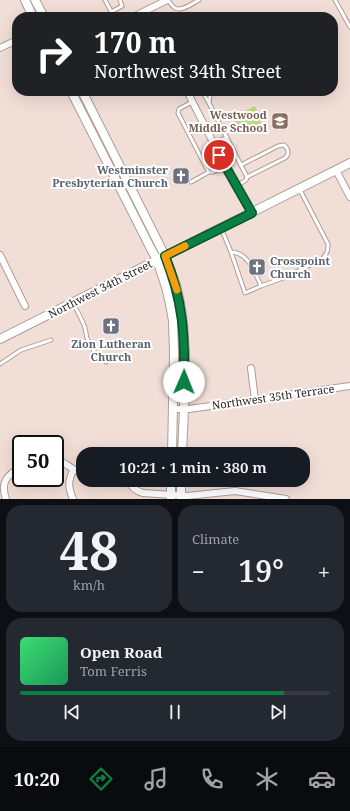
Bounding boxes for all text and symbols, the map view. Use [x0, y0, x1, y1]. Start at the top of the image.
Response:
text: 170 m [94, 23, 176, 61]
icon: right [28, 28, 80, 80]
text: Northwest 34th Street [94, 59, 281, 83]
place label: Westwood Middle School [188, 107, 267, 135]
school or university icon: Westwood Middle School [270, 111, 290, 131]
pin [202, 138, 236, 172]
icon: arrive [208, 144, 230, 166]
place label: Westminster Presbyterian Church [52, 162, 169, 190]
church icon: Westminster Presbyterian Church [171, 166, 191, 186]
place label: Crosspoint Church [270, 253, 331, 281]
street label: Northwest 34th Street [45, 256, 154, 321]
church icon: Crosspoint Church [247, 257, 267, 277]
church icon: Zion Lutheran Church [101, 316, 121, 336]
place label: Zion Lutheran Church [71, 336, 152, 364]
position arrow [163, 361, 205, 403]
street label: Northwest 35th Terrace [211, 380, 335, 413]
speed limit sign: 50 [12, 435, 64, 487]
text: 10:21 · 1 min · 380 m [119, 457, 267, 477]
text: 48 [60, 514, 118, 585]
text: Climate [192, 530, 239, 548]
text: 19° [238, 550, 284, 591]
text: − [192, 556, 205, 586]
text: + [318, 556, 330, 586]
text: km/h [73, 576, 105, 594]
text: Open Road [80, 642, 163, 662]
text: Tom Ferris [80, 662, 147, 680]
icon: previous [61, 701, 83, 723]
icon: pause [164, 701, 186, 723]
icon: next [267, 701, 289, 723]
icon: directions [87, 765, 115, 793]
icon: music [142, 765, 170, 793]
icon: phone [198, 765, 226, 793]
icon: climate [253, 765, 281, 793]
icon: car [308, 765, 336, 793]
text: 10:20 [14, 767, 60, 791]

